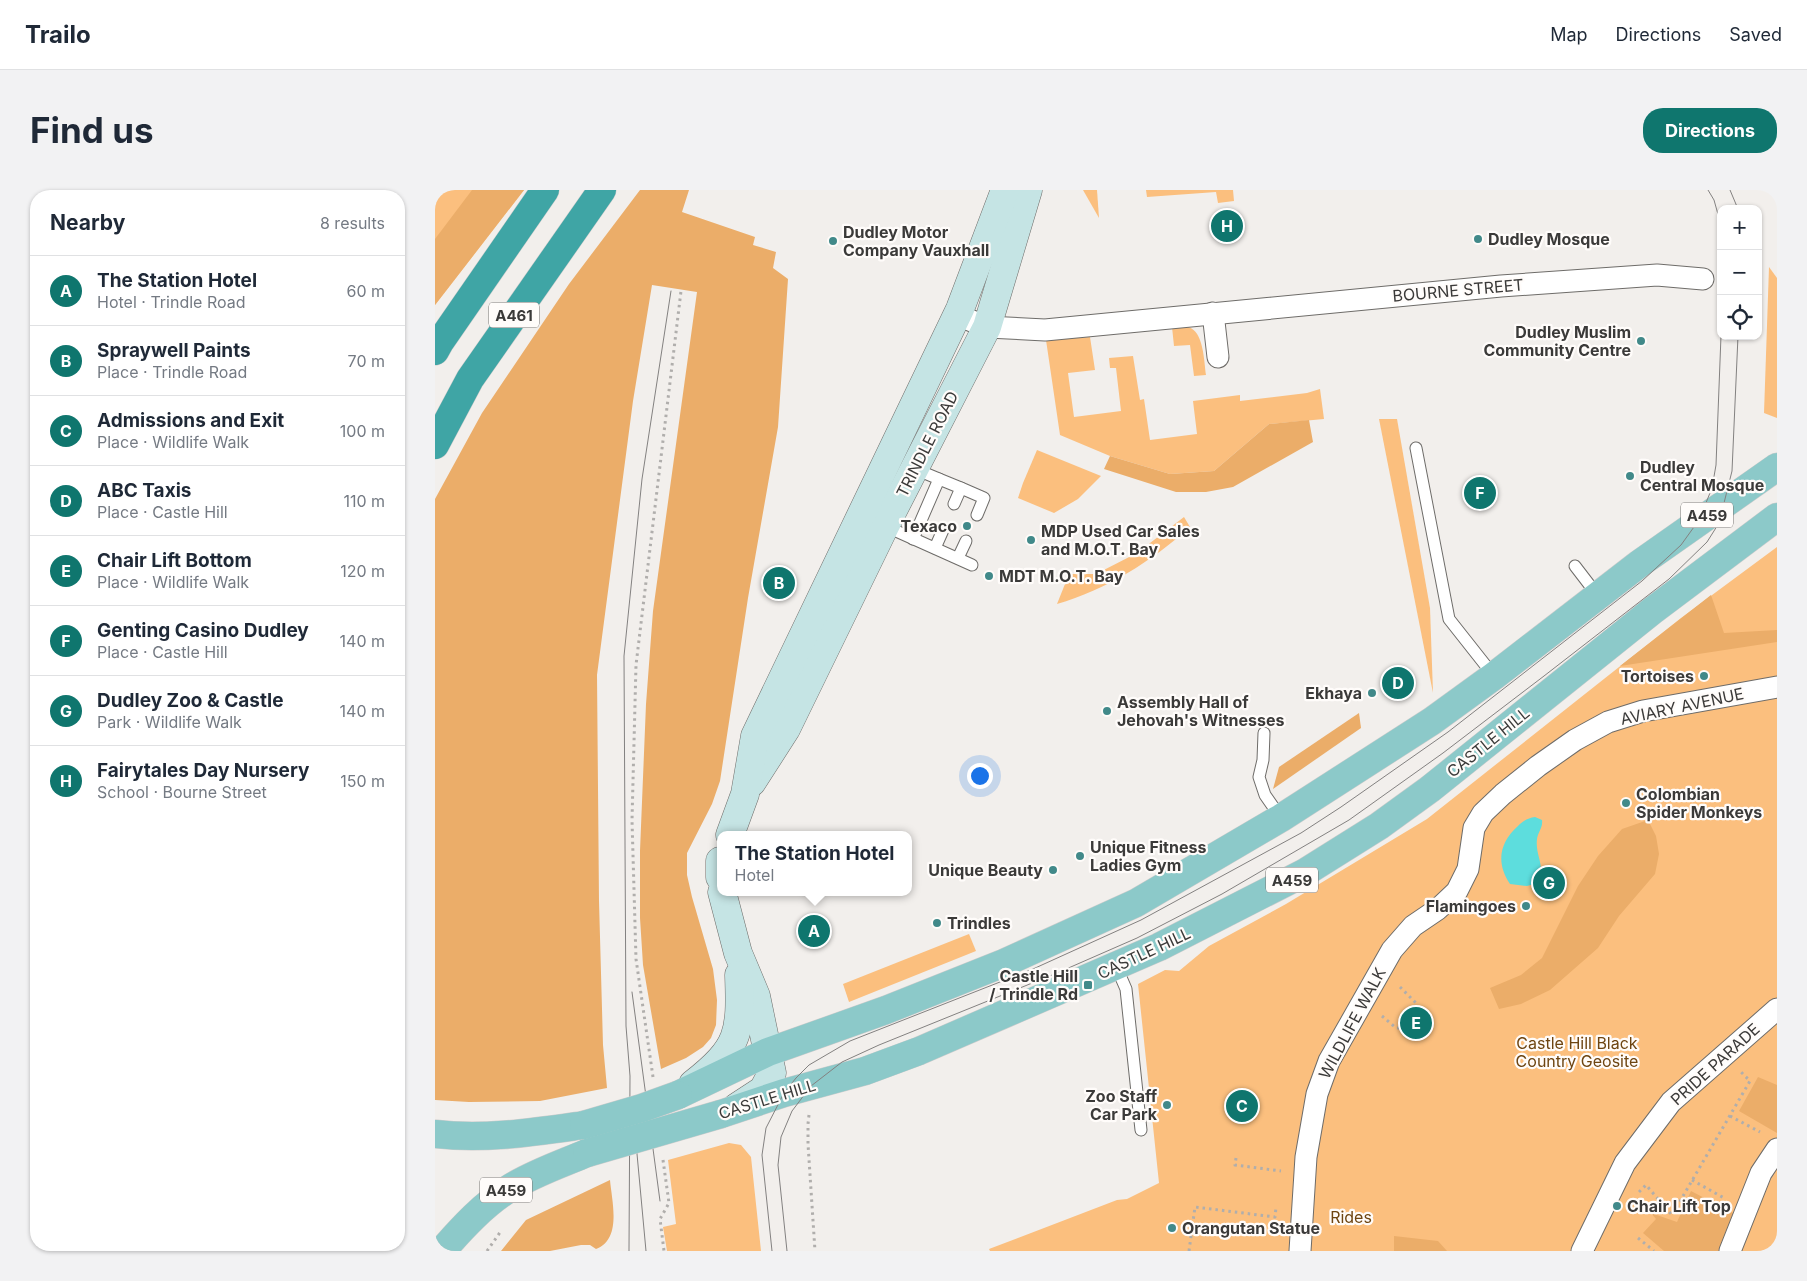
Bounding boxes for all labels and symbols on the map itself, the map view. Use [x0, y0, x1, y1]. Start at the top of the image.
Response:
pin: H [1211, 207, 1243, 245]
place label: Dudley Motor Company Vauxhall [843, 222, 989, 260]
place label: Dudley Mosque [1488, 229, 1610, 249]
marker: Dudley Mosque [1472, 233, 1484, 245]
marker: Dudley Motor Company Vauxhall [827, 235, 839, 247]
street label: BOURNE STREET [1392, 274, 1524, 306]
road number: A461 [489, 302, 539, 328]
place label: Dudley Muslim Community Centre [1483, 322, 1631, 360]
marker: Dudley Muslim Community Centre [1635, 335, 1647, 347]
street label: TRINDLE ROAD [892, 388, 962, 500]
place label: Dudley Central Mosque [1640, 457, 1764, 495]
marker: Dudley Central Mosque [1624, 470, 1636, 482]
pin: F [1464, 474, 1496, 512]
road number: A459 [1681, 502, 1733, 528]
place label: Texaco [901, 516, 957, 536]
marker: Texaco [961, 520, 973, 532]
place label: MDP Used Car Sales and M.O.T. Bay [1041, 521, 1200, 559]
marker: MDP Used Car Sales and M.O.T. Bay [1025, 534, 1037, 546]
pin: B [763, 564, 795, 602]
place label: MDT M.O.T. Bay [999, 566, 1124, 586]
marker: MDT M.O.T. Bay [983, 570, 995, 582]
pin: D [1382, 664, 1414, 702]
place label: Tortoises [1621, 666, 1694, 686]
marker: Tortoises [1698, 670, 1710, 682]
place label: Ekhaya [1305, 683, 1362, 703]
street label: AVIARY AVENUE [1618, 683, 1746, 729]
marker: Ekhaya [1366, 687, 1378, 699]
place label: Assembly Hall of Jehovah's Witnesses [1117, 692, 1285, 730]
street label: CASTLE HILL [1443, 703, 1533, 781]
marker: Assembly Hall of Jehovah's Witnesses [1101, 705, 1113, 717]
your location [967, 763, 993, 789]
place label: Colombian Spider Monkeys [1636, 784, 1762, 822]
marker: Colombian Spider Monkeys [1620, 797, 1632, 809]
place label: Unique Fitness Ladies Gym [1090, 837, 1206, 875]
marker: Unique Fitness Ladies Gym [1074, 850, 1086, 862]
place label: Unique Beauty [928, 860, 1043, 880]
marker: Unique Beauty [1047, 864, 1059, 876]
pin: G [1533, 864, 1565, 902]
road number: A459 [1266, 868, 1318, 892]
place label: Flamingoes [1426, 896, 1516, 916]
marker: Flamingoes [1520, 900, 1532, 912]
pin: A [798, 912, 830, 950]
place label: Trindles [947, 913, 1011, 933]
marker: Trindles [931, 917, 943, 929]
street label: CASTLE HILL [1094, 923, 1194, 983]
street label: WILDLIFE WALK [1314, 964, 1390, 1082]
place label: Castle Hill / Trindle Rd [989, 966, 1078, 1004]
marker: Castle Hill / Trindle Rd [1082, 979, 1094, 991]
pin: E [1400, 1004, 1432, 1042]
street label: PRIDE PARADE [1666, 1019, 1764, 1109]
park label: Castle Hill Black Country Geosite [1516, 1033, 1638, 1071]
street label: CASTLE HILL [716, 1075, 818, 1123]
place label: Zoo Staff Car Park [1085, 1086, 1158, 1124]
pin: C [1226, 1087, 1258, 1125]
marker: Zoo Staff Car Park [1161, 1099, 1173, 1111]
road number: A459 [480, 1178, 532, 1202]
place label: Chair Lift Top [1627, 1196, 1731, 1216]
marker: Chair Lift Top [1611, 1200, 1623, 1212]
park label: Rides [1330, 1207, 1372, 1227]
place label: Orangutan Statue [1182, 1218, 1320, 1238]
marker: Orangutan Statue [1166, 1222, 1178, 1234]

